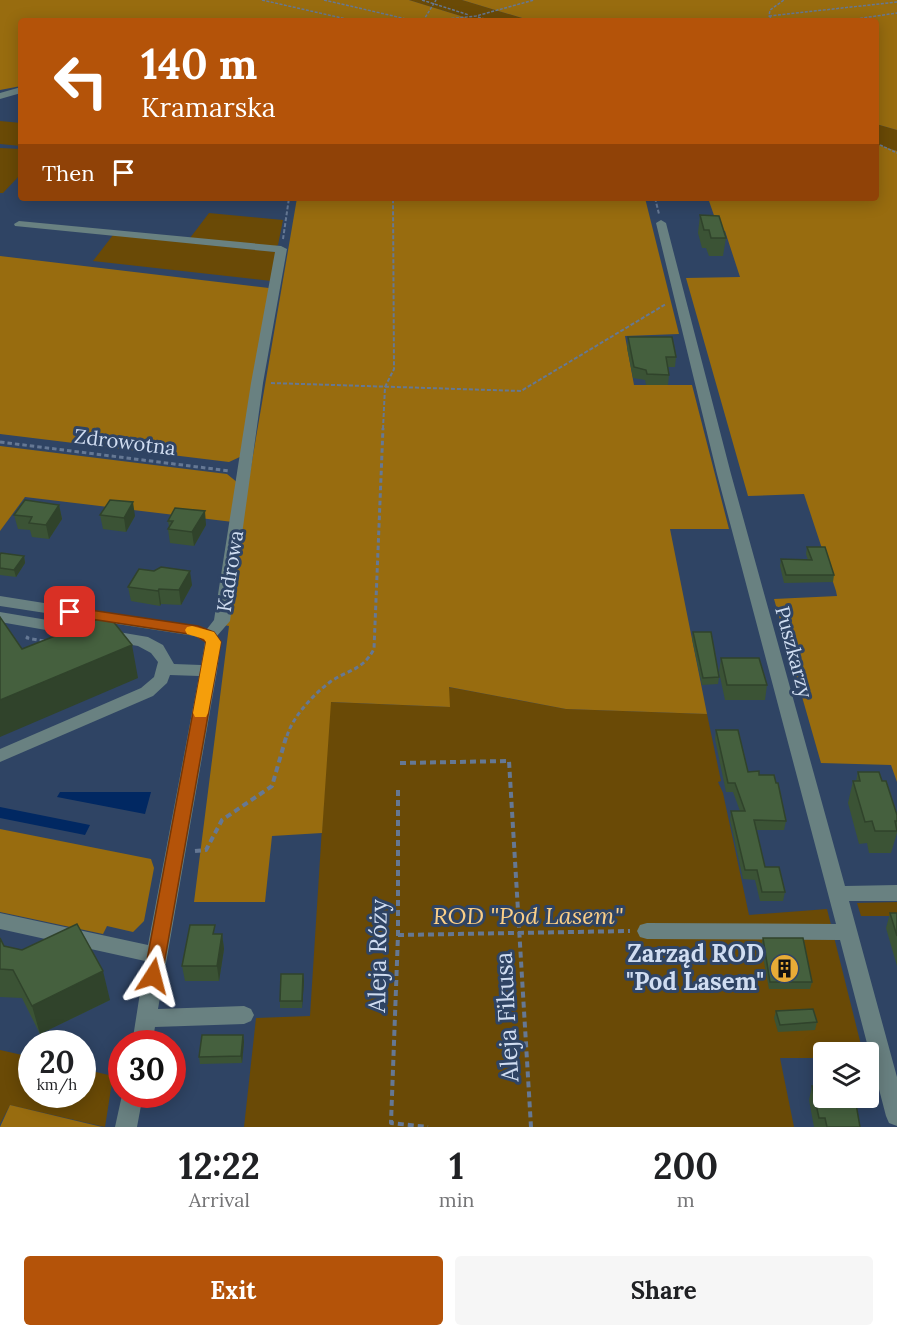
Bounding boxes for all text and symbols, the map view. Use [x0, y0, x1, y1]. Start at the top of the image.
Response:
text: 140 m [141, 37, 257, 91]
icon: left [42, 42, 120, 120]
text: Kramarska [141, 90, 276, 124]
icon: arrive [107, 156, 140, 189]
text: Then [42, 159, 95, 187]
street label: Zdrowotna [73, 423, 177, 460]
street label: Kadrowa [211, 528, 248, 613]
pin [44, 586, 95, 637]
icon: arrive [53, 595, 86, 628]
street label: Puszkarzy [770, 603, 819, 701]
street label: Aleja Róży [361, 899, 394, 1014]
park label: ROD "Pod Lasem" [433, 900, 623, 931]
place label: Zarząd ROD "Pod Lasem" [626, 938, 764, 997]
position arrow [121, 944, 185, 1008]
street label: Aleja Fikusa [488, 951, 525, 1084]
building icon: Zarząd ROD "Pod Lasem" [769, 952, 801, 984]
speed limit sign: 30 [108, 1030, 186, 1108]
map controls [813, 1042, 879, 1108]
button: layers [813, 1042, 879, 1108]
text: 20 [39, 1043, 75, 1081]
text: km/h [37, 1075, 77, 1094]
text: 12:22 [179, 1143, 260, 1189]
text: 1 [449, 1143, 464, 1189]
text: 200 [653, 1143, 718, 1189]
text: Arrival [189, 1187, 250, 1212]
text: min [439, 1187, 474, 1212]
text: m [677, 1187, 695, 1212]
button: Exit [24, 1256, 443, 1325]
button: Share [455, 1256, 873, 1325]

